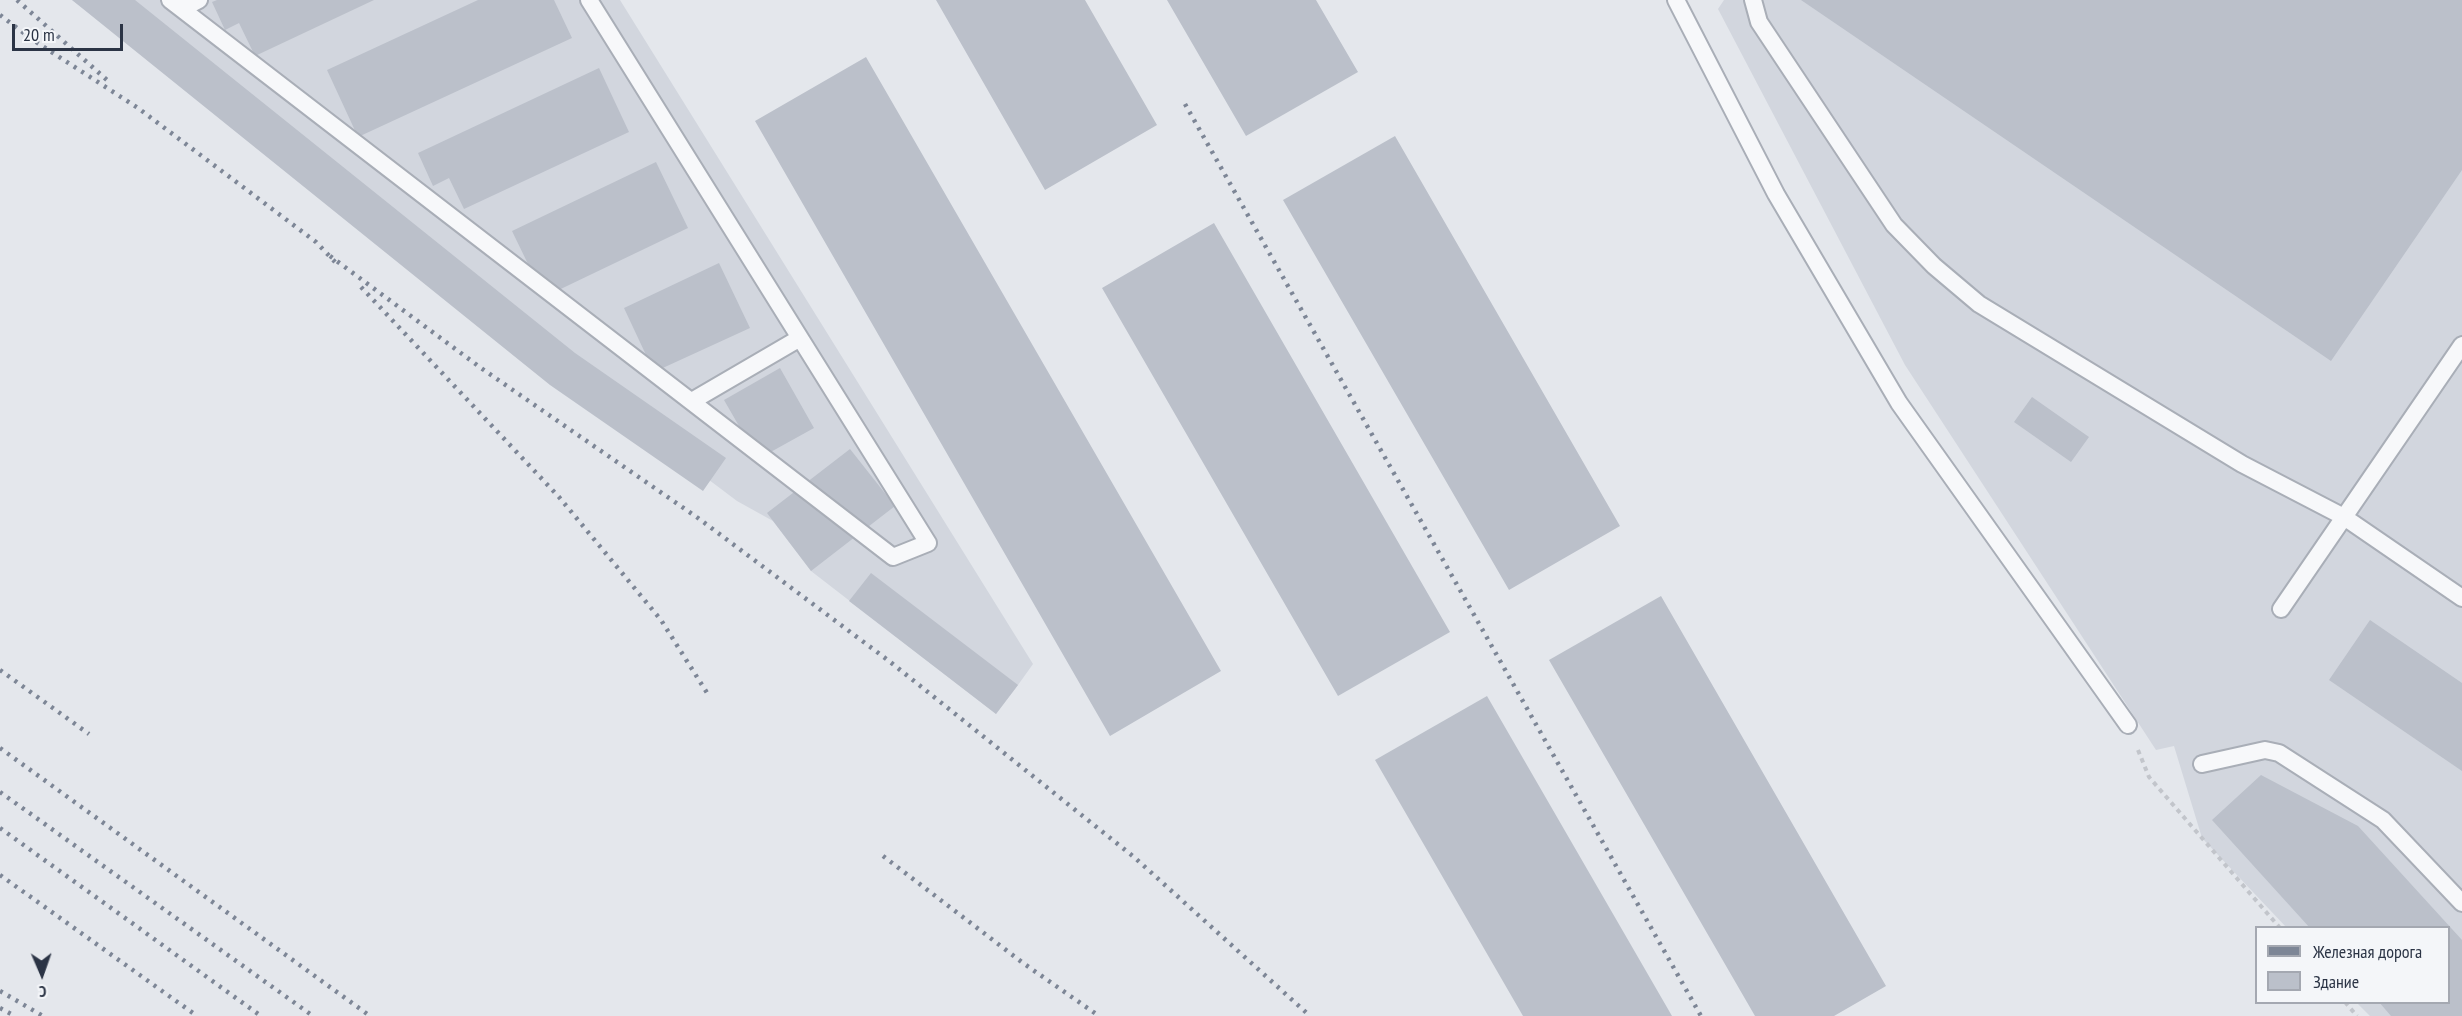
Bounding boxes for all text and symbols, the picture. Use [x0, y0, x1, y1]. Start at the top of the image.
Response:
scale bar [15, 12, 126, 50]
text: 20 m [23, 23, 55, 46]
legend [2255, 926, 2450, 1004]
text: Железная дорога [2313, 940, 2422, 963]
north arrow [12, 944, 72, 1004]
text: Здание [2313, 970, 2359, 993]
text: С [39, 982, 47, 1002]

